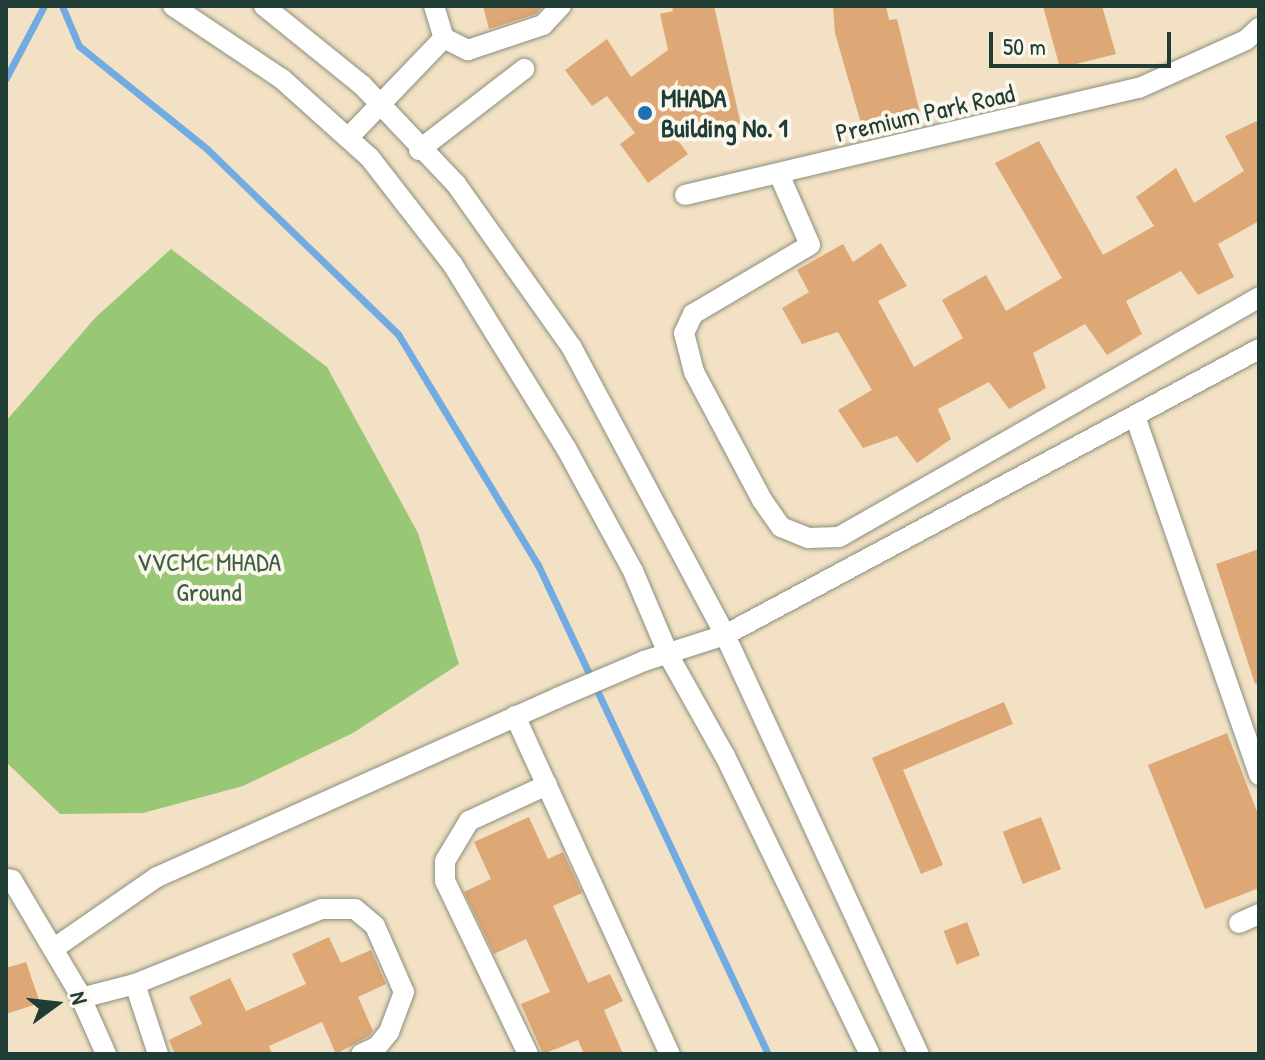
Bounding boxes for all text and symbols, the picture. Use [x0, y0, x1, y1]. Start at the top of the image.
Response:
scale bar [993, 16, 1175, 66]
text: 50 m [1003, 30, 1046, 62]
street label: Premium Park Road [833, 77, 1017, 149]
place label: MHADA Building No. 1 [661, 82, 788, 144]
marker: MHADA Building No. 1 [636, 104, 654, 122]
park label: VVCMC MHADA Ground [137, 546, 281, 608]
north arrow [16, 964, 96, 1044]
text: N [63, 988, 95, 1007]

